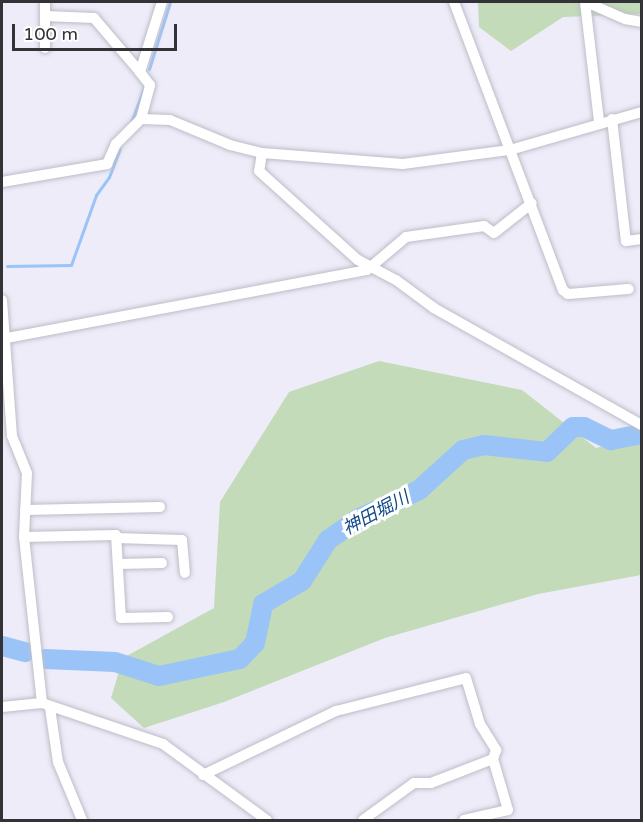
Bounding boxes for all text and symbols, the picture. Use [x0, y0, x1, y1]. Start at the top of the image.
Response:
scale bar [15, 12, 180, 50]
text: 100 m [23, 23, 78, 45]
water label: 神田堀川 [339, 487, 413, 539]

